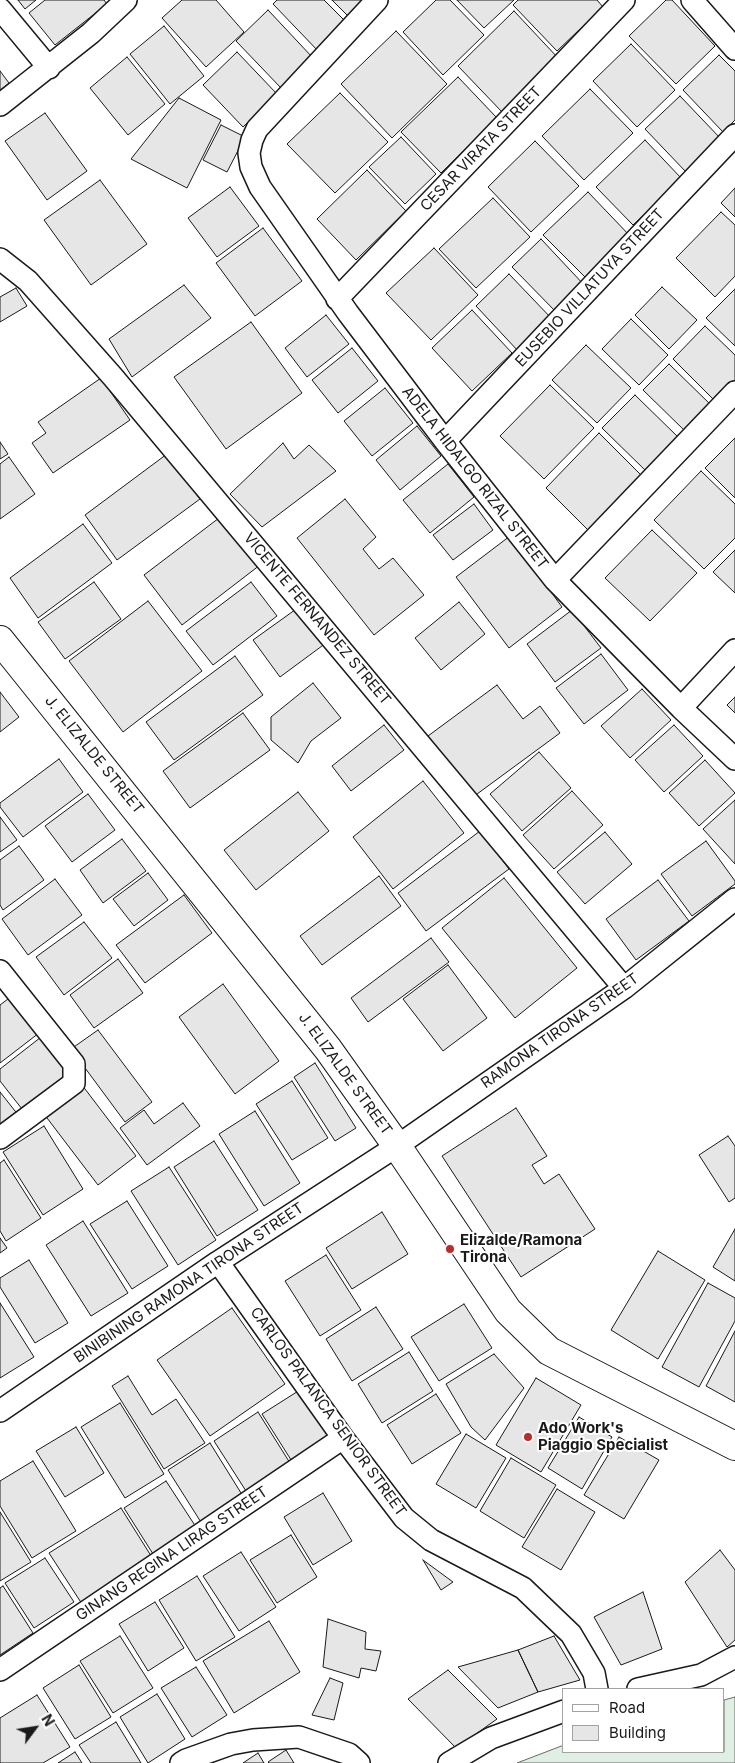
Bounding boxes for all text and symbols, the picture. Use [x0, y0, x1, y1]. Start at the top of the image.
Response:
street label: CESAR VIRATA STREET [417, 83, 545, 215]
street label: EUSEBIO VILLATUYA STREET [512, 205, 668, 371]
street label: ADELA HIDALGO RIZAL STREET [398, 383, 552, 573]
street label: VICENTE FERNANDEZ STREET [240, 529, 394, 709]
street label: J. ELIZALDE STREET [41, 692, 147, 818]
street label: RAMONA TIRONA STREET [478, 970, 642, 1092]
street label: J. ELIZALDE STREET [294, 1009, 396, 1139]
street label: BINIBINING RAMONA TIRONA STREET [71, 1199, 307, 1367]
place label: Elizalde/Ramona Tirona [460, 1231, 582, 1266]
marker: Elizalde/Ramona Tirona [444, 1243, 456, 1255]
street label: CARLOS PALANCA SENIOR STREET [246, 1304, 410, 1520]
place label: Ado Work's Piaggio Specialist [538, 1419, 668, 1454]
marker: Ado Work's Piaggio Specialist [522, 1431, 534, 1443]
street label: GINANG REGINA LIRAG STREET [73, 1483, 271, 1625]
legend [562, 1688, 725, 1753]
text: Road [609, 1698, 645, 1717]
north arrow [10, 1703, 60, 1753]
text: N [38, 1711, 58, 1729]
text: Building [609, 1723, 666, 1742]

